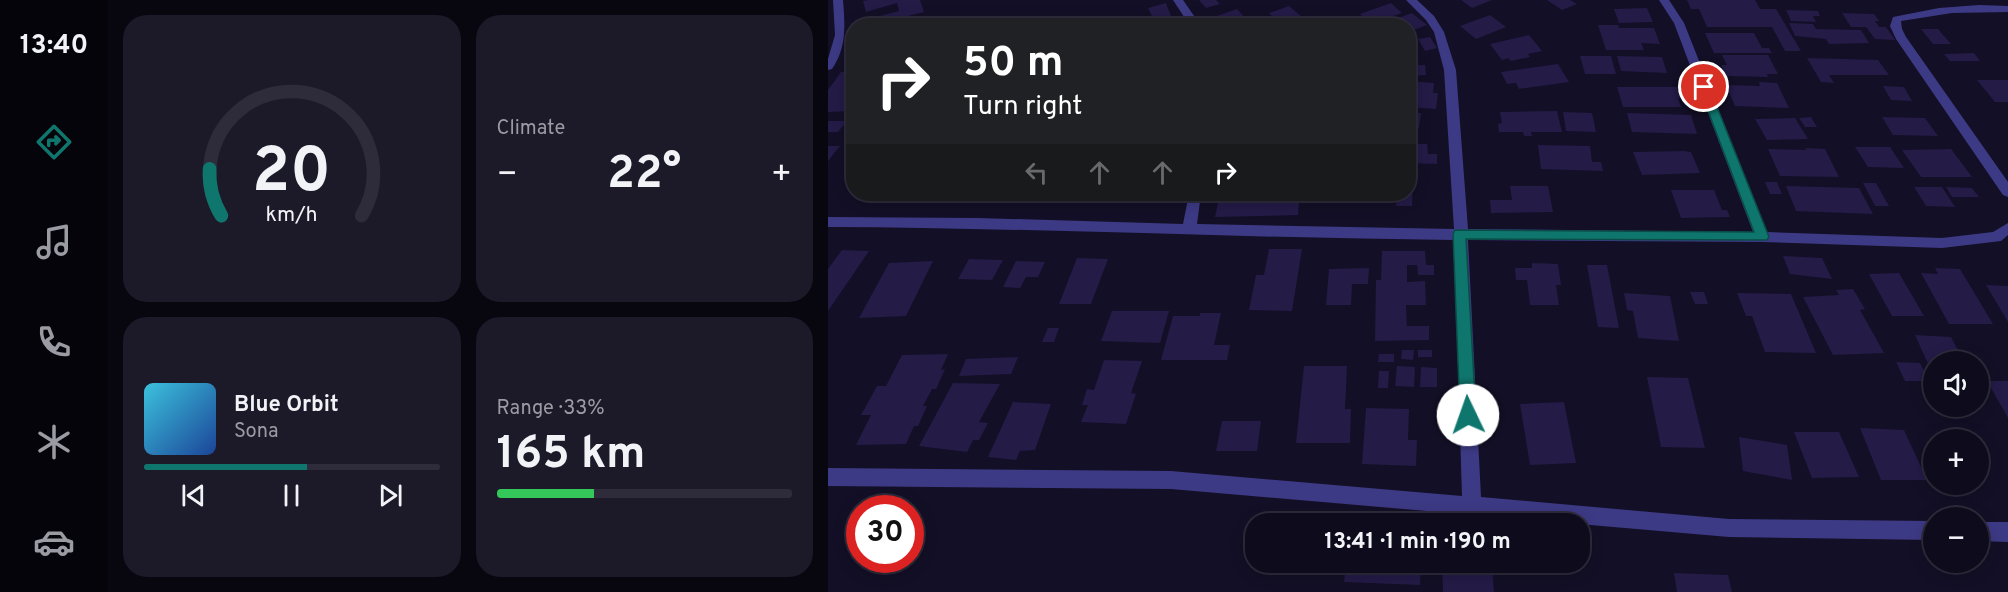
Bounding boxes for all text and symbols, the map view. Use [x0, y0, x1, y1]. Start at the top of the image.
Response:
text: 13:40 [20, 29, 88, 63]
text: 50 m [963, 38, 1064, 91]
icon: right [864, 42, 942, 120]
pin [1678, 61, 1729, 112]
icon: arrive [1687, 70, 1720, 103]
text: Turn right [963, 90, 1082, 124]
text: Climate [497, 116, 565, 142]
icon: directions [33, 121, 75, 163]
text: 20 [252, 135, 331, 214]
text: 22° [607, 147, 681, 204]
text: − [497, 155, 518, 197]
text: + [771, 155, 792, 197]
icon: left [1020, 156, 1053, 189]
icon: ahead [1083, 156, 1116, 189]
icon: ahead [1146, 156, 1179, 189]
icon: right [1209, 156, 1242, 189]
text: km/h [266, 202, 318, 229]
icon: music [33, 221, 75, 263]
icon: phone [33, 321, 75, 363]
map controls [1923, 351, 1989, 573]
button: sound [1923, 351, 1989, 417]
position arrow [1436, 383, 1500, 447]
text: Blue Orbit [234, 392, 339, 419]
text: Range · 33% [497, 396, 605, 422]
text: Sona [234, 419, 279, 445]
icon: climate [33, 421, 75, 463]
text: 165 km [497, 427, 646, 484]
button: + [1923, 429, 1989, 495]
icon: previous [177, 479, 210, 512]
icon: pause [275, 479, 308, 512]
icon: next [374, 479, 407, 512]
speed limit sign: 30 [846, 495, 924, 573]
button: − [1923, 507, 1989, 573]
icon: car [33, 521, 75, 563]
text: 13:41 · 1 min · 190 m [1324, 529, 1511, 556]

